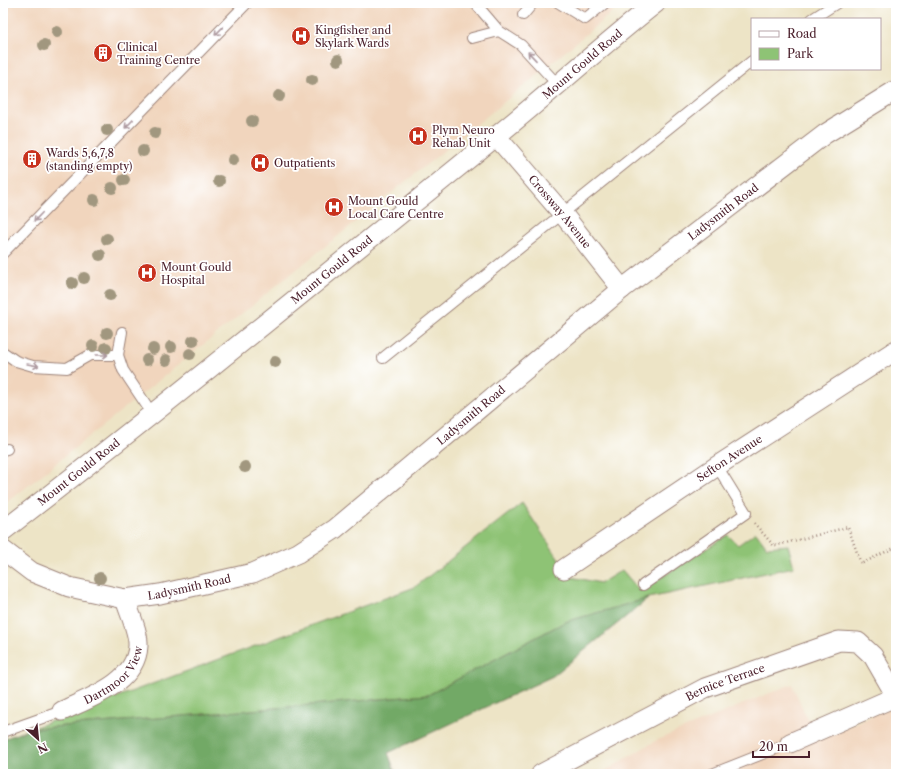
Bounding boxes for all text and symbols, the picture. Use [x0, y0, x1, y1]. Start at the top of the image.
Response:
legend [751, 18, 881, 70]
place label: Kingfisher and Skylark Wards [315, 23, 391, 50]
hospital icon: Kingfisher and Skylark Wards [290, 25, 312, 47]
one-way arrow [215, 26, 224, 36]
street label: Mount Gould Road [539, 26, 625, 102]
text: Road [787, 26, 817, 41]
place label: Clinical Training Centre [117, 40, 200, 67]
building icon: Clinical Training Centre [92, 42, 114, 64]
text: Park [787, 46, 814, 61]
one-way arrow [527, 51, 536, 61]
one-way arrow [124, 119, 134, 129]
place label: Plym Neuro Rehab Unit [432, 123, 495, 150]
hospital icon: Plym Neuro Rehab Unit [407, 125, 429, 147]
place label: Wards 5,6,7,8 (standing empty) [45, 146, 132, 173]
building icon: Wards 5,6,7,8 (standing empty) [21, 148, 43, 170]
hospital icon: Outpatients [249, 152, 271, 174]
place label: Outpatients [274, 156, 336, 170]
street label: Crossway Avenue [525, 172, 594, 251]
street label: Ladysmith Road [685, 180, 761, 243]
place label: Mount Gould Local Care Centre [348, 194, 444, 221]
hospital icon: Mount Gould Local Care Centre [323, 196, 345, 218]
one-way arrow [33, 212, 43, 222]
street label: Mount Gould Road [288, 232, 375, 307]
place label: Mount Gould Hospital [161, 260, 232, 287]
hospital icon: Mount Gould Hospital [136, 262, 158, 284]
one-way arrow [95, 351, 108, 359]
one-way arrow [26, 362, 39, 370]
street label: Ladysmith Road [434, 382, 508, 448]
street label: Sefton Avenue [694, 432, 765, 485]
street label: Mount Gould Road [35, 435, 123, 509]
street label: Ladysmith Road [147, 571, 233, 603]
street label: Dartmoor View [82, 644, 145, 707]
street label: Bernice Terrace [683, 661, 766, 704]
north arrow [18, 719, 58, 759]
scale bar [753, 733, 809, 759]
text: 20 m [759, 739, 788, 754]
text: N [35, 740, 50, 757]

